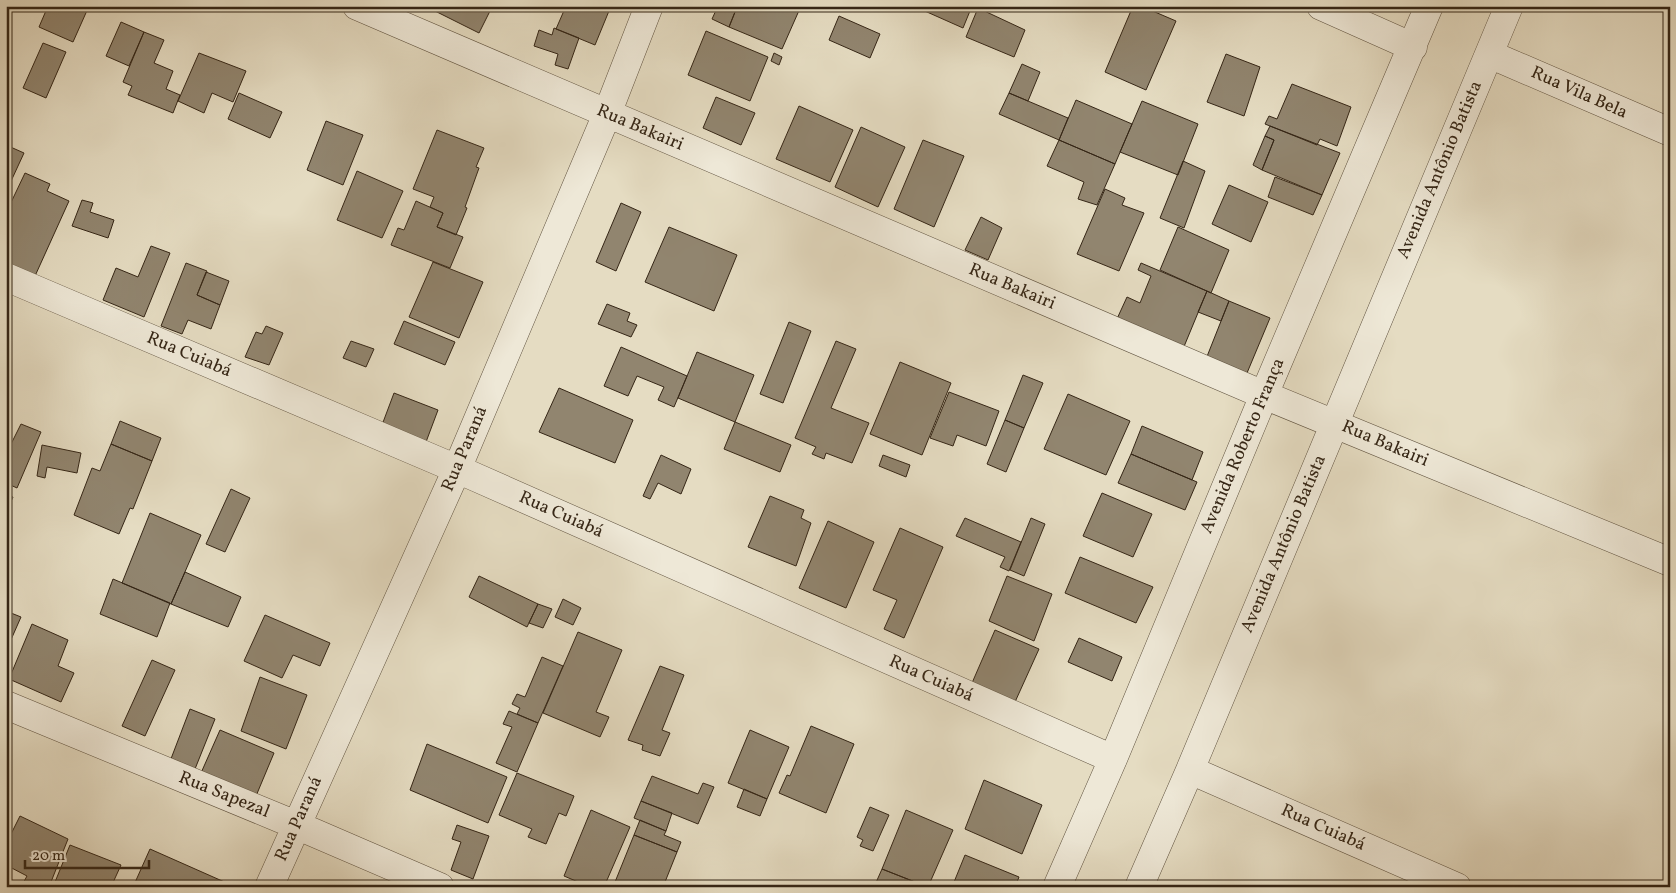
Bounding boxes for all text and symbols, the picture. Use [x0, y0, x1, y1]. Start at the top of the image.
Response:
street label: Rua Vila Bela [1527, 61, 1631, 125]
street label: Avenida Antônio Batista [1391, 77, 1489, 263]
street label: Rua Bakairi [593, 98, 687, 158]
street label: Rua Bakairi [965, 257, 1059, 317]
street label: Rua Cuiabá [143, 326, 235, 384]
street label: Avenida Roberto França [1195, 354, 1291, 538]
street label: Rua Paraná [436, 402, 494, 496]
street label: Rua Bakairi [1338, 414, 1432, 474]
street label: Avenida Antônio Batista [1235, 451, 1333, 637]
street label: Rua Cuiabá [515, 485, 607, 545]
street label: Rua Cuiabá [885, 649, 977, 709]
street label: Rua Sapezal [175, 765, 273, 825]
street label: Rua Paraná [269, 772, 329, 866]
street label: Rua Cuiabá [1277, 798, 1369, 858]
scale bar [25, 838, 149, 870]
text: 20 m [32, 846, 65, 867]

